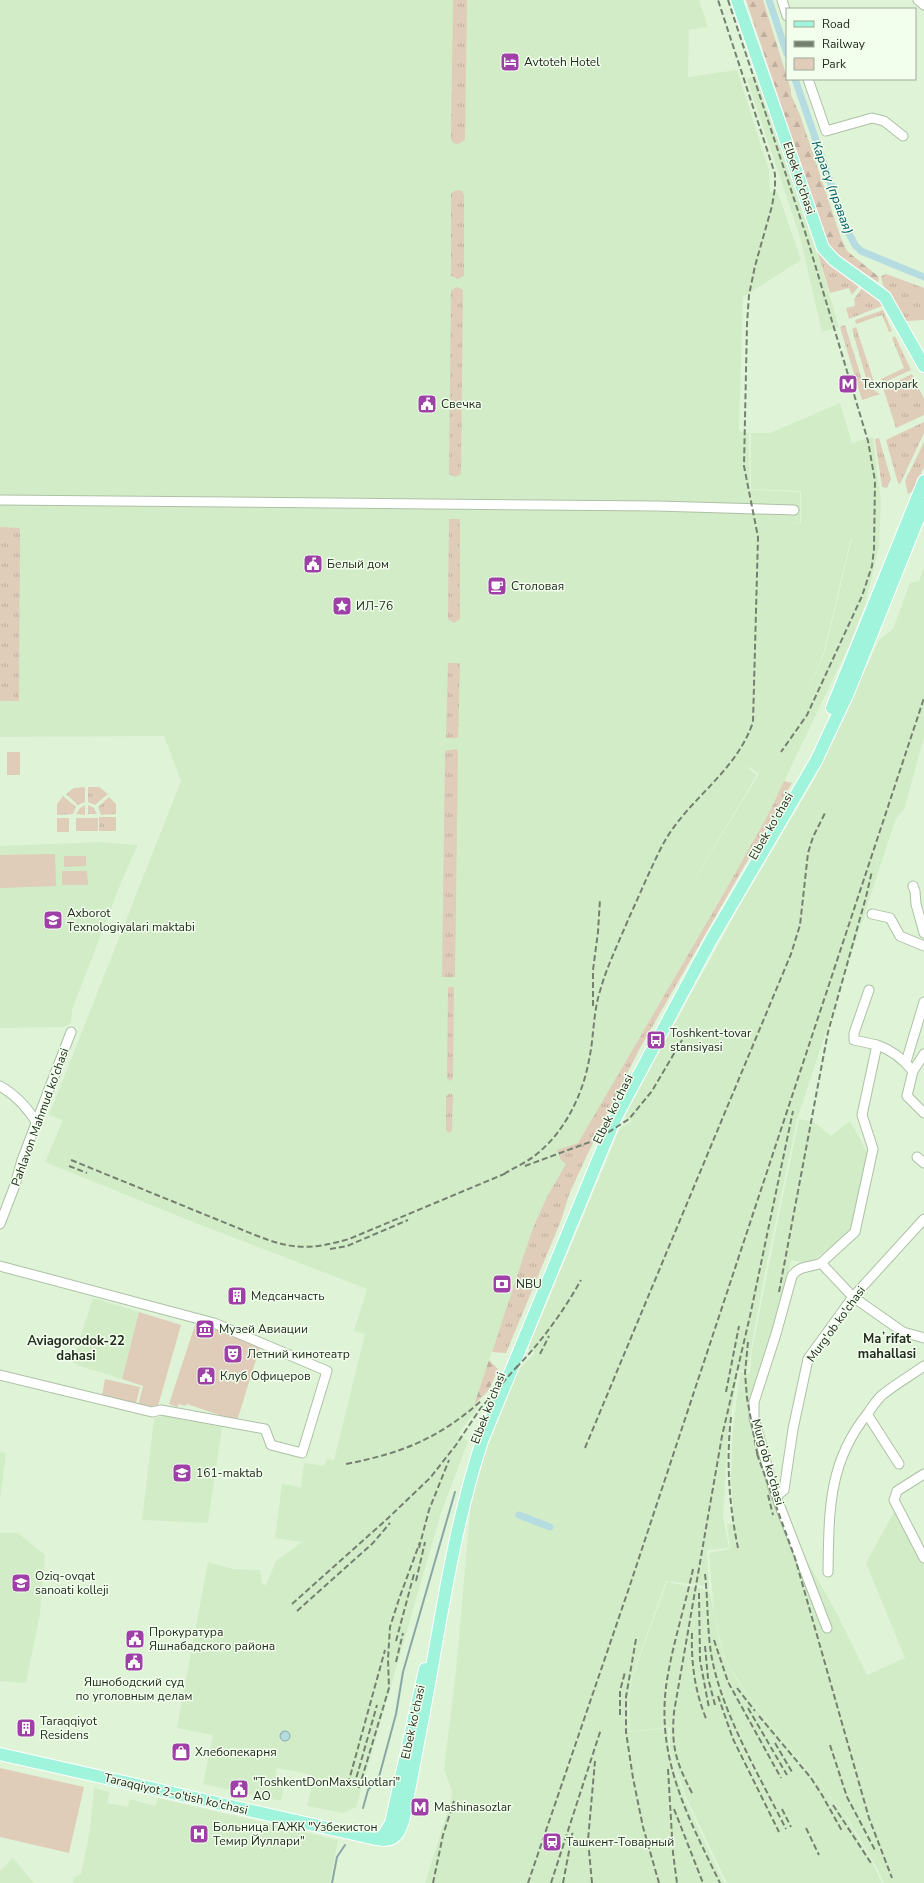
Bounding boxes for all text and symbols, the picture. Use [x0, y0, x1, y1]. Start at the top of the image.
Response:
legend [786, 8, 916, 80]
text: Road [822, 16, 850, 32]
text: Railway [822, 36, 866, 52]
hotel icon: Avtoteh Hotel [499, 51, 521, 73]
place label: Avtoteh Hotel [524, 54, 600, 70]
text: Park [822, 56, 847, 72]
water label: Карасу (правая) [807, 138, 857, 236]
street label: Elbek ko'chasi [779, 140, 819, 216]
metro station icon: Texnopark [837, 373, 859, 395]
place label: Texnopark [862, 376, 919, 392]
public building icon: Свечка [416, 393, 438, 415]
place label: Свечка [441, 396, 482, 412]
public building icon: Белый дом [302, 553, 324, 575]
place label: Белый дом [327, 556, 389, 572]
cafe icon: Столовая [486, 575, 508, 597]
place label: Столовая [511, 578, 564, 594]
place icon: ИЛ-76 [331, 595, 353, 617]
place label: ИЛ-76 [356, 598, 393, 614]
street label: Elbek ko'chasi [745, 789, 797, 863]
place label: Axborot Texnologiyalari maktabi [67, 905, 195, 935]
school or university icon: Axborot Texnologiyalari maktabi [42, 909, 64, 931]
place label: Toshkent-tovar stansiyasi [670, 1025, 752, 1055]
bus stop icon: Toshkent-tovar stansiyasi [645, 1029, 667, 1051]
street label: Pahlavon Mahmud ko'chasi [8, 1046, 72, 1188]
street label: Elbek ko'chasi [589, 1072, 637, 1146]
bank icon: NBU [491, 1273, 513, 1295]
place label: NBU [516, 1276, 542, 1292]
street label: Murg'ob ko'chasi [803, 1283, 869, 1365]
building icon: Медсанчасть [226, 1285, 248, 1307]
place label: Медсанчасть [251, 1288, 325, 1304]
museum icon: Музей Авиации [194, 1318, 216, 1340]
place label: Музей Авиации [219, 1321, 308, 1337]
district label: Maʼrifat mahallasi [858, 1330, 916, 1363]
district label: Aviagorodok-22 dahasi [27, 1332, 125, 1365]
theatre icon: Летний кинотеатр [222, 1343, 244, 1365]
place label: Летний кинотеатр [247, 1346, 350, 1362]
public building icon: Клуб Офицеров [195, 1365, 217, 1387]
place label: Клуб Офицеров [220, 1368, 311, 1384]
street label: Elbek ko'chasi [467, 1370, 509, 1446]
street label: Murg’ob ko’chasi [748, 1417, 788, 1507]
school or university icon: 161-maktab [171, 1462, 193, 1484]
place label: 161-maktab [196, 1465, 263, 1481]
place label: Oziq-ovqat sanoati kolleji [35, 1568, 109, 1598]
school or university icon: Oziq-ovqat sanoati kolleji [10, 1572, 32, 1594]
place label: Прокуратура Яшнабадского района [149, 1624, 275, 1654]
public building icon: Прокуратура Яшнабадского района [124, 1628, 146, 1650]
public building icon: Яшнободский суд по уголовным делам [123, 1651, 145, 1673]
place label: Яшнободский суд по уголовным делам [76, 1674, 192, 1704]
street label: Elbek ko'chasi [397, 1683, 429, 1761]
place label: Taraqqiyot Residens [40, 1713, 98, 1743]
building icon: Taraqqiyot Residens [15, 1717, 37, 1739]
shop icon: Хлебопекарня [170, 1741, 192, 1763]
place label: Хлебопекарня [195, 1744, 277, 1760]
street label: Taraqqiyot 2-o'tish ko'chasi [103, 1770, 249, 1818]
place label: "ToshkentDonMaxsulotlari" AO [253, 1774, 400, 1804]
public building icon: "ToshkentDonMaxsulotlari" AO [228, 1778, 250, 1800]
metro station icon: Mashinasozlar [409, 1796, 431, 1818]
place label: Mashinasozlar [434, 1799, 512, 1815]
place label: Больница ГАЖК "Узбекистон Темир Йуллари" [213, 1819, 378, 1849]
hospital icon: Больница ГАЖК "Узбекистон Темир Йуллари" [188, 1823, 210, 1845]
station icon: Ташкент-Товарный [541, 1831, 563, 1853]
place label: Ташкент-Товарный [566, 1834, 674, 1850]

